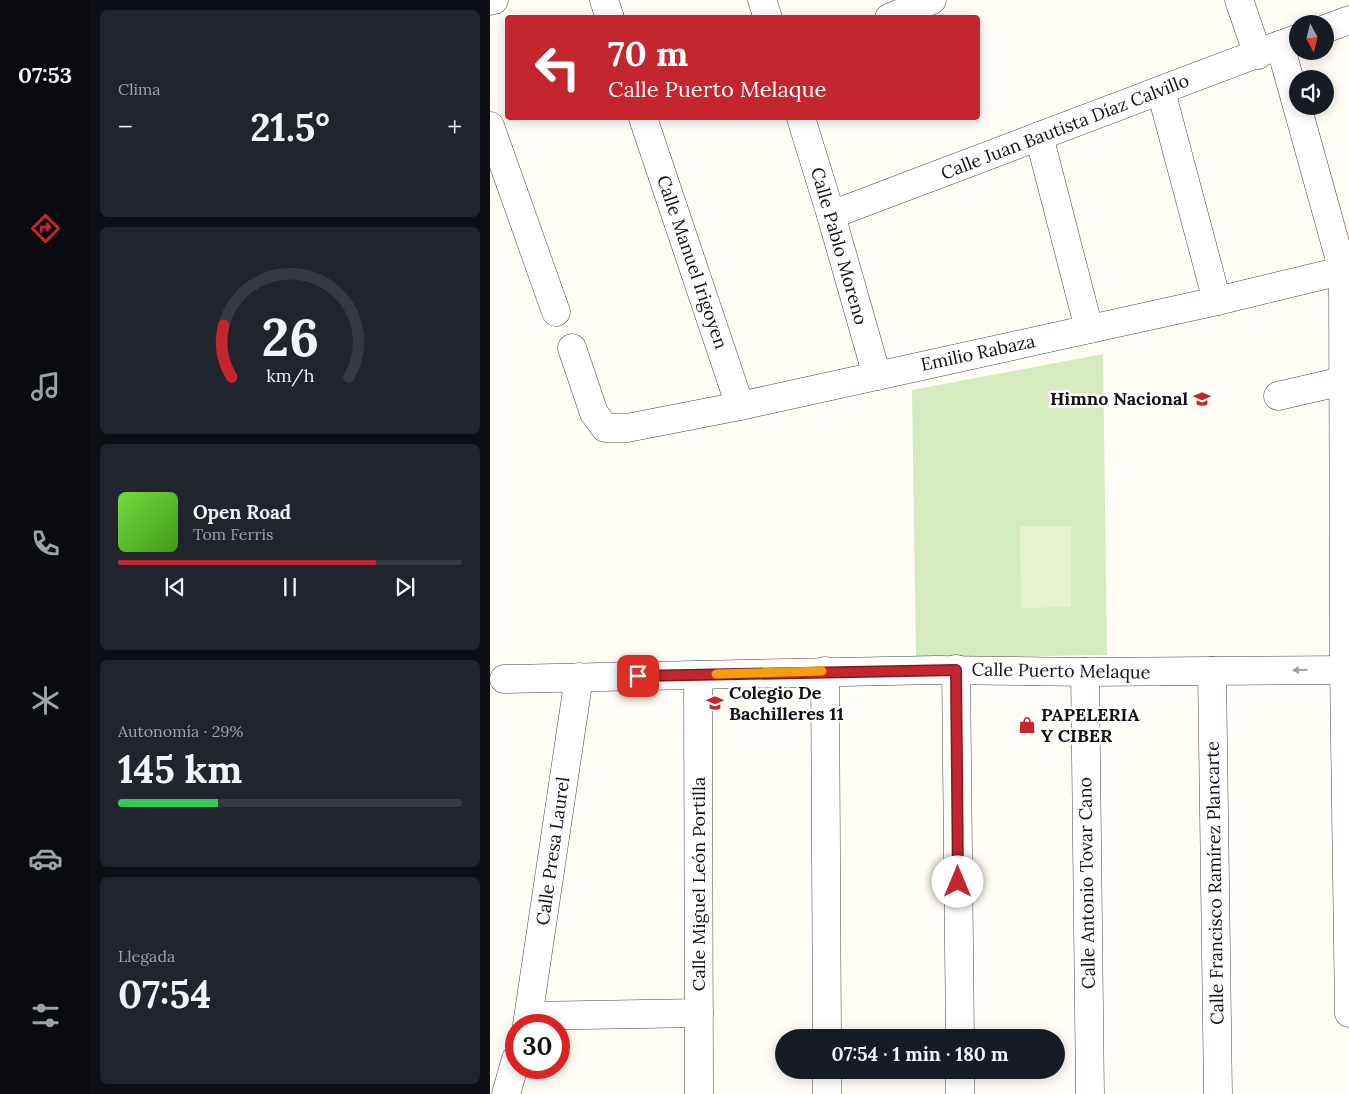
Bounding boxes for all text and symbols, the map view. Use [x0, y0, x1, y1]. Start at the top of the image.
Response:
north arrow [1289, 15, 1334, 60]
map controls [1289, 15, 1334, 115]
text: 70 m [608, 31, 688, 76]
icon: left [525, 35, 590, 100]
text: 07:53 [18, 61, 72, 89]
street label: Calle Juan Bautista Díaz Calvillo [938, 69, 1192, 185]
button: sound [1289, 70, 1334, 115]
text: Calle Puerto Melaque [608, 75, 827, 103]
text: Clima [118, 79, 161, 99]
text: 21.5° [250, 103, 330, 151]
text: − [118, 109, 133, 145]
text: + [447, 109, 462, 145]
street label: Calle Pablo Moreno [806, 165, 873, 327]
street label: Calle Manuel Irigoyen [652, 172, 733, 352]
icon: directions [28, 211, 63, 246]
text: 26 [261, 304, 319, 370]
street label: Emilio Rabaza [919, 329, 1037, 376]
text: km/h [266, 364, 314, 387]
icon: music [28, 369, 63, 404]
place label: Himno Nacional [1050, 387, 1188, 410]
school or university icon: Himno Nacional [1192, 389, 1212, 409]
text: Open Road [193, 500, 291, 524]
text: Tom Ferris [193, 524, 273, 544]
icon: phone [28, 526, 63, 561]
icon: previous [161, 573, 189, 601]
icon: pause [276, 573, 304, 601]
icon: next [391, 573, 419, 601]
pin [617, 655, 659, 697]
street label: Calle Puerto Melaque [971, 657, 1151, 684]
icon: arrive [624, 662, 652, 690]
one-way arrow [1292, 666, 1308, 674]
place label: Colegio De Bachilleres 11 [729, 681, 844, 725]
icon: climate [28, 683, 63, 718]
school or university icon: Colegio De Bachilleres 11 [705, 693, 725, 713]
place label: PAPELERIA Y CIBER [1041, 703, 1140, 747]
shop icon: PAPELERIA Y CIBER [1017, 715, 1037, 735]
text: Autonomía · 29% [118, 721, 243, 741]
street label: Calle Francisco Ramírez Plancarte [1201, 741, 1228, 1025]
text: 145 km [118, 745, 242, 793]
street label: Calle Presa Laurel [531, 775, 574, 927]
street label: Calle Miguel León Portilla [687, 777, 710, 991]
street label: Calle Antonio Tovar Cano [1073, 777, 1100, 989]
icon: car [28, 841, 63, 876]
position arrow [931, 855, 983, 907]
text: Llegada [118, 946, 175, 966]
text: 07:54 [118, 970, 211, 1018]
icon: filters [28, 998, 63, 1033]
speed limit sign: 30 [505, 1014, 570, 1079]
text: 07:54 · 1 min · 180 m [832, 1042, 1008, 1066]

